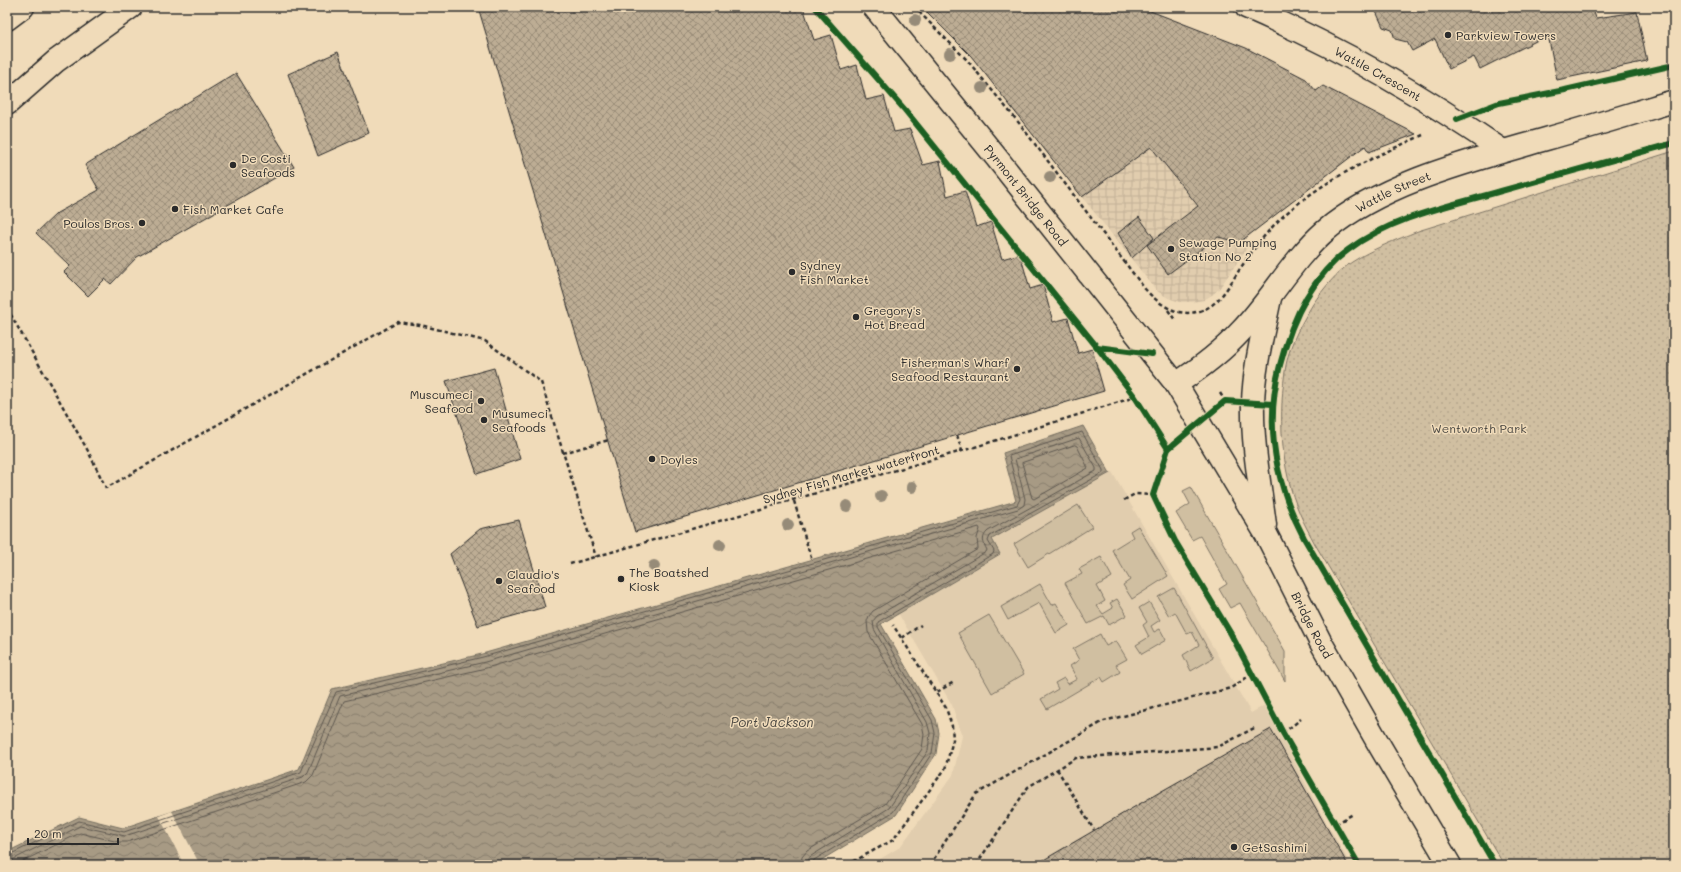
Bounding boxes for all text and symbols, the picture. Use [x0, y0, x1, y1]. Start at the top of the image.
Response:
place label: Parkview Towers [1456, 27, 1556, 43]
marker: Parkview Towers [1443, 30, 1453, 40]
street label: Wattle Crescent [1332, 43, 1425, 104]
street label: Pyrmont Bridge Road [981, 141, 1072, 249]
place label: De Costi Seafoods [241, 150, 295, 180]
marker: De Costi Seafoods [228, 160, 238, 170]
street label: Wattle Street [1352, 167, 1433, 216]
place label: Fish Market Cafe [183, 201, 284, 217]
marker: Fish Market Cafe [170, 204, 180, 214]
place label: Poulos Bros. [63, 215, 134, 231]
marker: Poulos Bros. [137, 218, 147, 228]
place label: Sewage Pumping Station No 2 [1179, 234, 1276, 264]
marker: Sewage Pumping Station No 2 [1166, 244, 1176, 254]
place label: Sydney Fish Market [800, 257, 869, 287]
marker: Sydney Fish Market [787, 267, 797, 277]
place label: Gregory's Hot Bread [864, 302, 925, 332]
marker: Gregory's Hot Bread [851, 312, 861, 322]
place label: Fisherman's Wharf Seafood Restaurant [891, 354, 1009, 384]
marker: Fisherman's Wharf Seafood Restaurant [1012, 364, 1022, 374]
place label: Muscumeci Seafood [410, 386, 473, 416]
marker: Muscumeci Seafood [476, 396, 486, 406]
place label: Musumeci Seafoods [492, 405, 548, 435]
marker: Musumeci Seafoods [479, 415, 489, 425]
park label: Wentworth Park [1431, 420, 1527, 436]
street label: Sydney Fish Market waterfront [761, 441, 941, 507]
place label: Doyles [660, 451, 698, 467]
marker: Doyles [647, 454, 657, 464]
place label: The Boatshed Kiosk [629, 564, 709, 594]
place label: Claudio's Seafood [507, 566, 560, 596]
marker: The Boatshed Kiosk [616, 574, 626, 584]
marker: Claudio's Seafood [494, 576, 504, 586]
street label: Bridge Road [1288, 589, 1336, 661]
water label: Port Jackson [730, 713, 814, 730]
scale bar [28, 820, 118, 846]
text: 20 m [34, 825, 62, 841]
place label: GetSashimi [1242, 839, 1307, 855]
marker: GetSashimi [1229, 842, 1239, 852]

